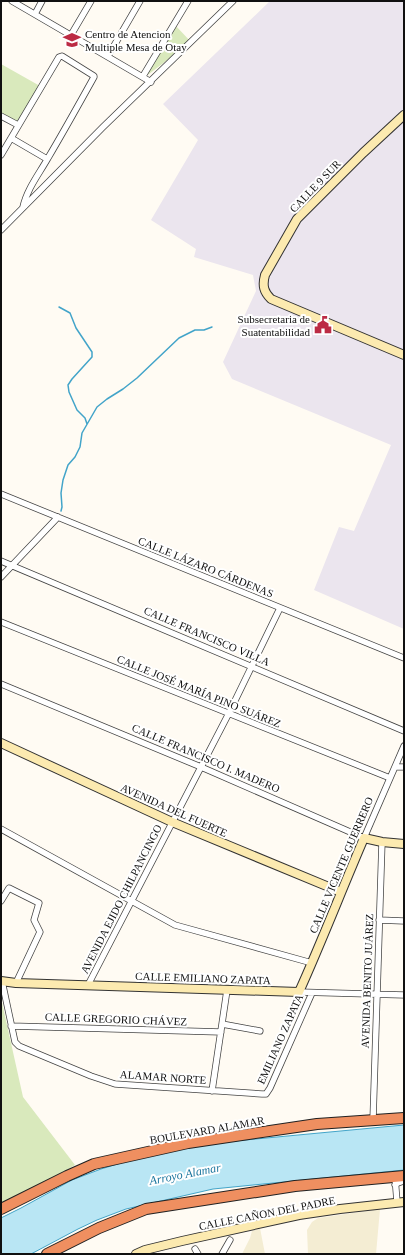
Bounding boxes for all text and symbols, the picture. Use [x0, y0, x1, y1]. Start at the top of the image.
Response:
place label: Centro de Atencion Multiple Mesa de Otay [85, 28, 187, 53]
school or university icon: Centro de Atencion Multiple Mesa de Otay [62, 30, 82, 50]
street label: CALLE 9 SUR [287, 157, 343, 215]
place label: Subsecretaria de Suatentabilidad [238, 313, 310, 338]
public building icon: Subsecretaria de Suatentabilidad [313, 315, 333, 335]
street label: CALLE LÁZARO CÁRDENAS [137, 534, 275, 600]
street label: CALLE FRANCISCO VILLA [142, 604, 272, 668]
street label: CALLE JOSÉ MARÍA PINO SUÁREZ [115, 652, 283, 730]
street label: CALLE FRANCISCO I. MADERO [130, 721, 282, 795]
street label: AVENIDA DEL FUERTE [119, 781, 229, 839]
street label: CALLE VICENTE GUERRERO [307, 795, 375, 935]
street label: AVENIDA EJIDO CHILPANCINGO [78, 822, 164, 976]
street label: AVENIDA BENITO JUÁREZ [359, 913, 375, 1048]
street label: CALLE EMILIANO ZAPATA [135, 970, 271, 986]
street label: EMILIANO ZAPATA [255, 992, 305, 1086]
street label: CALLE GREGORIO CHÁVEZ [45, 1011, 188, 1027]
street label: ALAMAR NORTE [119, 1068, 207, 1086]
street label: BOULEVARD ALAMAR [149, 1114, 266, 1146]
water label: Arroyo Alamar [147, 1160, 222, 1188]
street label: CALLE CAÑON DEL PADRE [198, 1194, 337, 1232]

